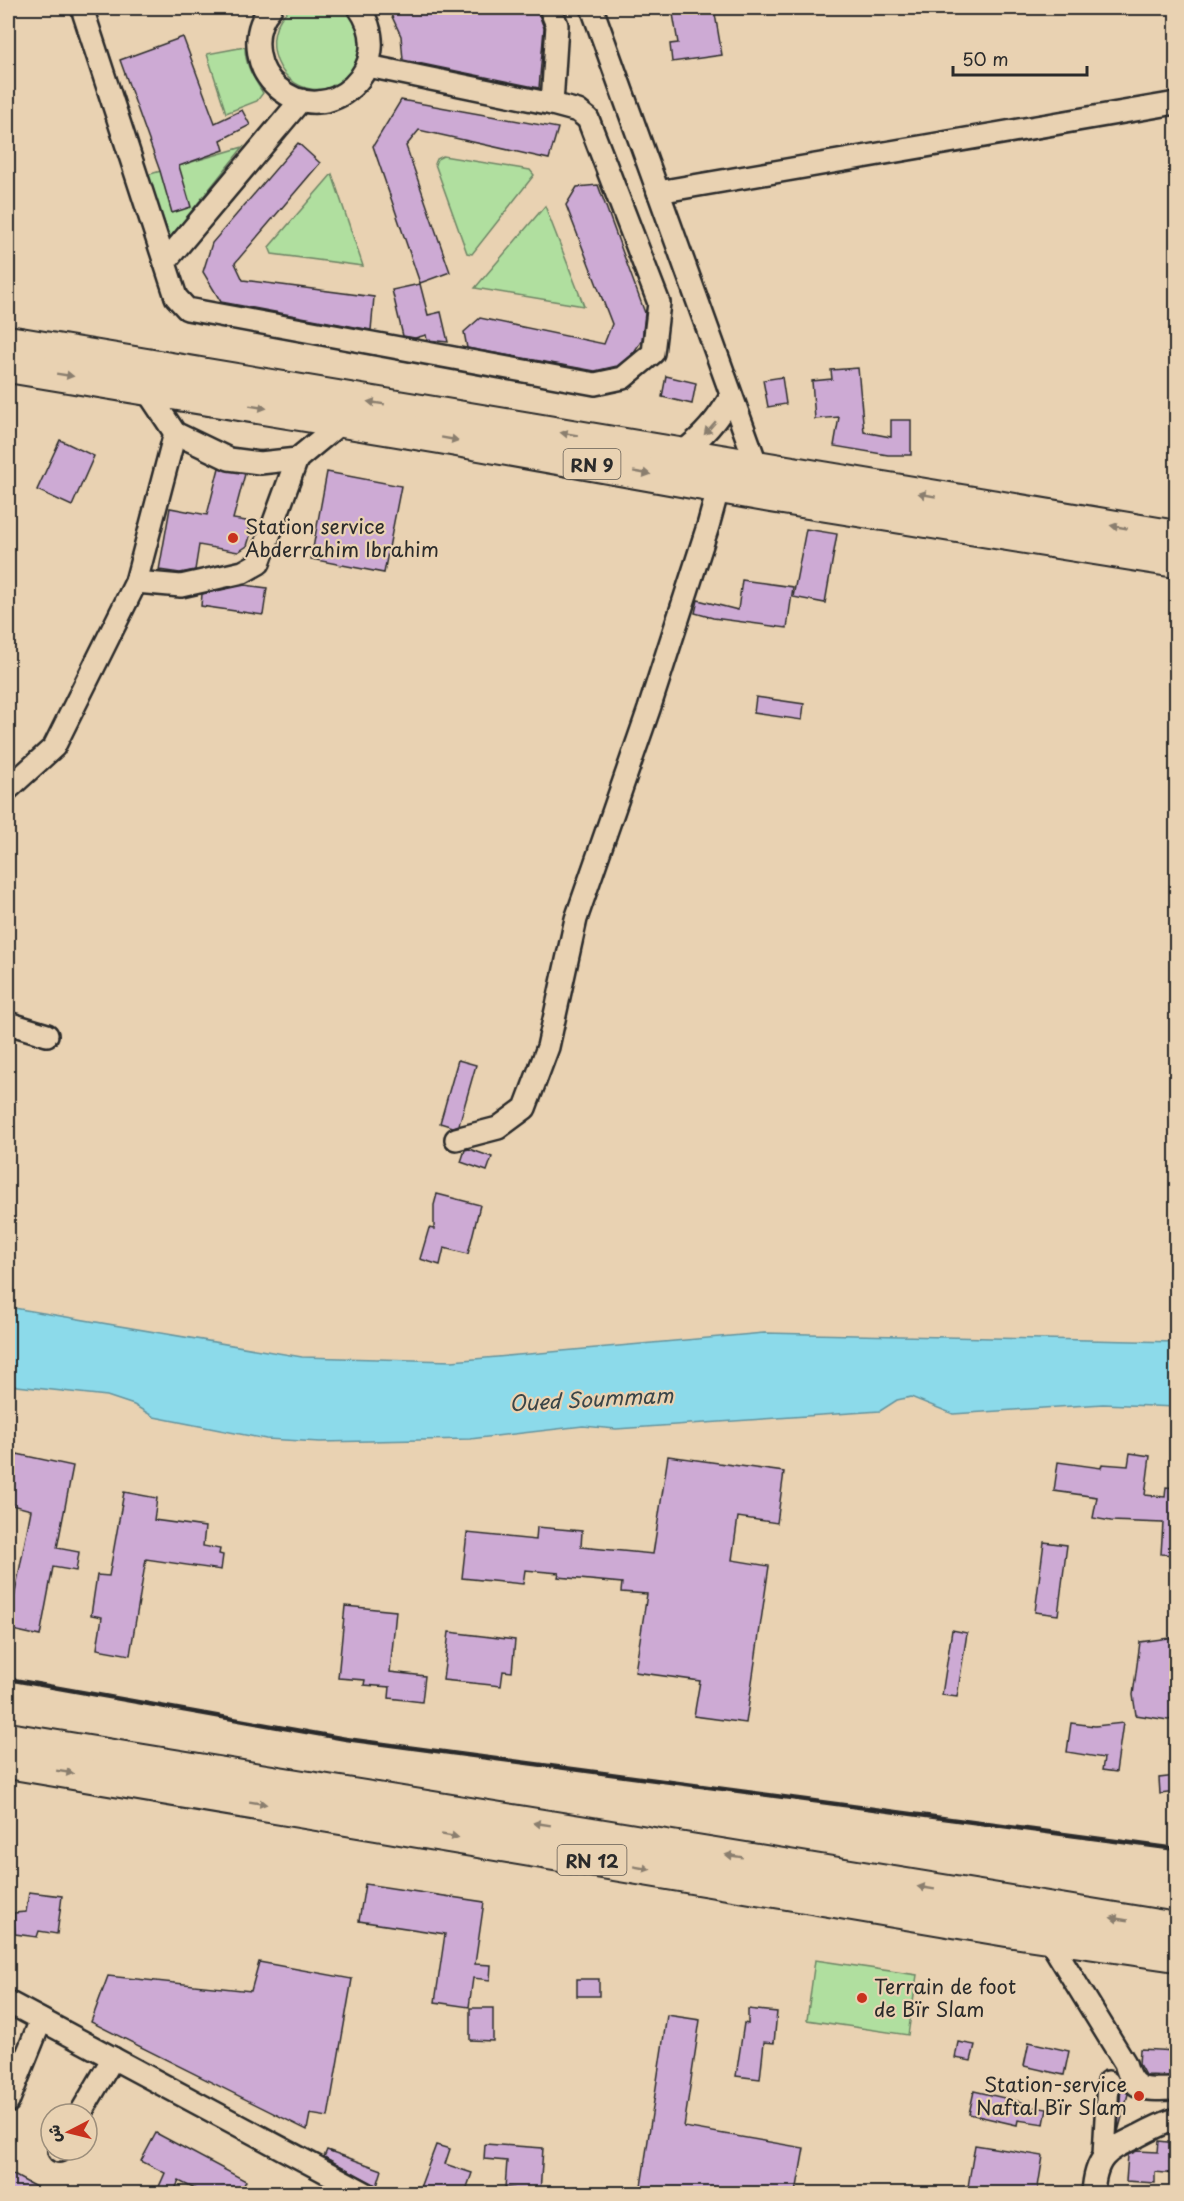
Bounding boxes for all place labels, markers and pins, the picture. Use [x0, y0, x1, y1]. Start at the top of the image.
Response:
place label: Station service Abderrahim Ibrahim [245, 511, 439, 564]
marker: Station service Abderrahim Ibrahim [226, 531, 240, 545]
place label: Terrain de foot de Bïr Slam [874, 1971, 1016, 2024]
marker: Terrain de foot de Bïr Slam [855, 1991, 869, 2005]
place label: Station-service Naftal Bïr Slam [976, 2069, 1127, 2122]
marker: Station-service Naftal Bïr Slam [1132, 2089, 1146, 2103]

